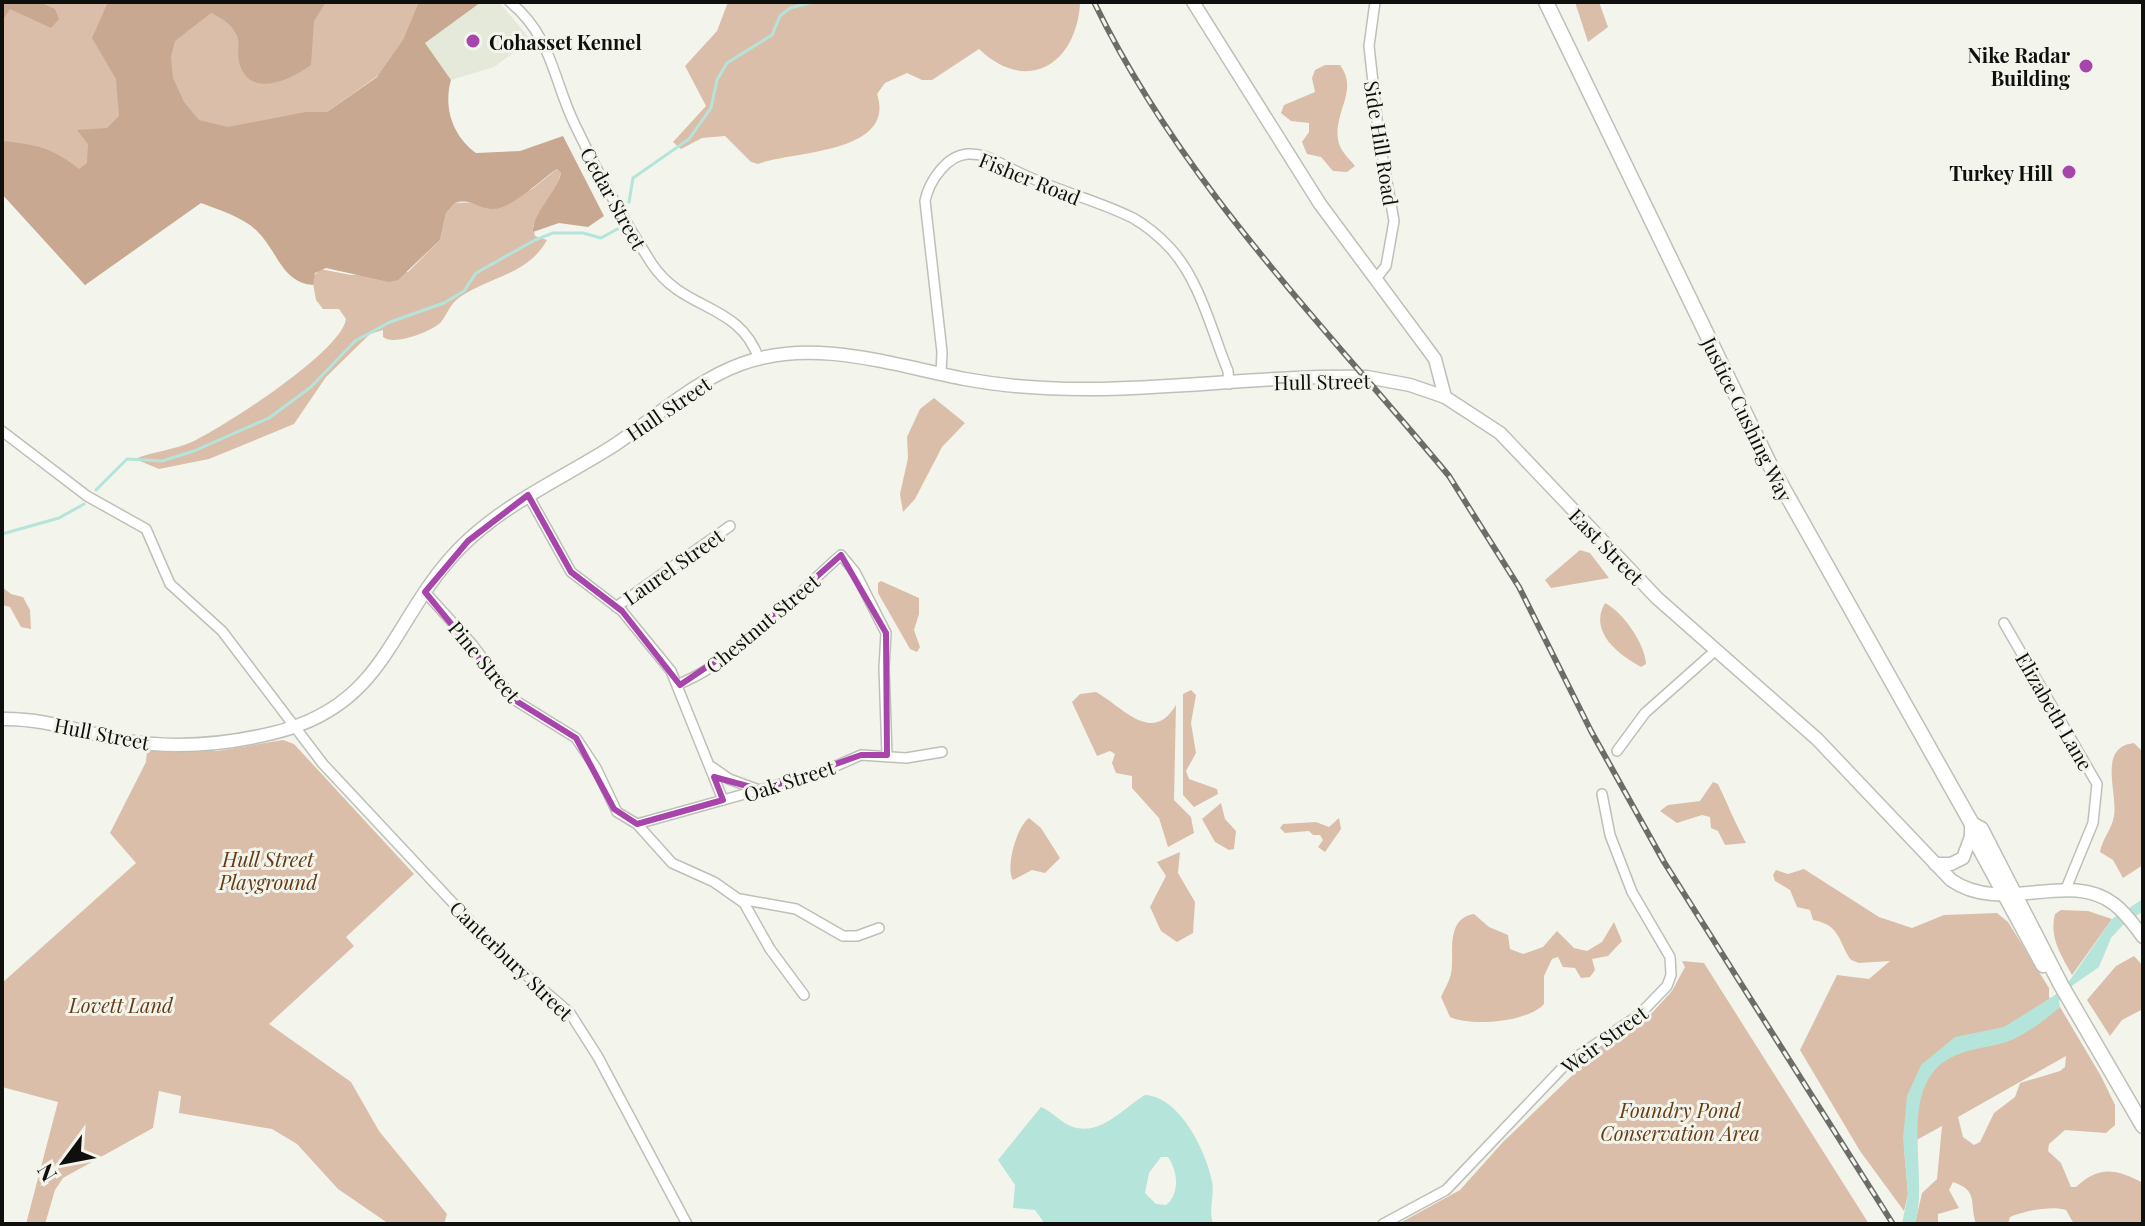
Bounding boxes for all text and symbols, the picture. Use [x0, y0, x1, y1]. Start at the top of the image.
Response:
place label: Cohasset Kennel [489, 28, 642, 55]
marker: Cohasset Kennel [464, 32, 482, 50]
place label: Nike Radar Building [1968, 41, 2071, 91]
marker: Nike Radar Building [2077, 57, 2095, 75]
street label: Side Hill Road [1359, 79, 1405, 208]
street label: Cedar Street [575, 142, 654, 255]
street label: Fisher Road [975, 145, 1085, 211]
place label: Turkey Hill [1949, 159, 2053, 186]
marker: Turkey Hill [2060, 163, 2078, 181]
street label: Justice Cushing Way [1696, 331, 1800, 506]
street label: Hull Street [1273, 367, 1371, 395]
street label: Hull Street [620, 369, 716, 446]
street label: East Street [1564, 502, 1651, 591]
street label: Laurel Street [618, 521, 729, 610]
street label: Chestnut Street [699, 567, 825, 679]
street label: Pine Street [443, 615, 528, 708]
street label: Elizabeth Lane [2010, 647, 2100, 775]
street label: Hull Street [52, 711, 153, 756]
street label: Oak Street [740, 752, 839, 807]
park label: Hull Street Playground [218, 845, 318, 895]
street label: Canterbury Street [445, 894, 580, 1026]
park label: Lovett Land [68, 991, 174, 1018]
street label: Weir Street [1555, 998, 1653, 1080]
park label: Foundry Pond Conservation Area [1600, 1096, 1760, 1146]
north arrow [24, 1122, 104, 1202]
text: N [29, 1158, 63, 1188]

